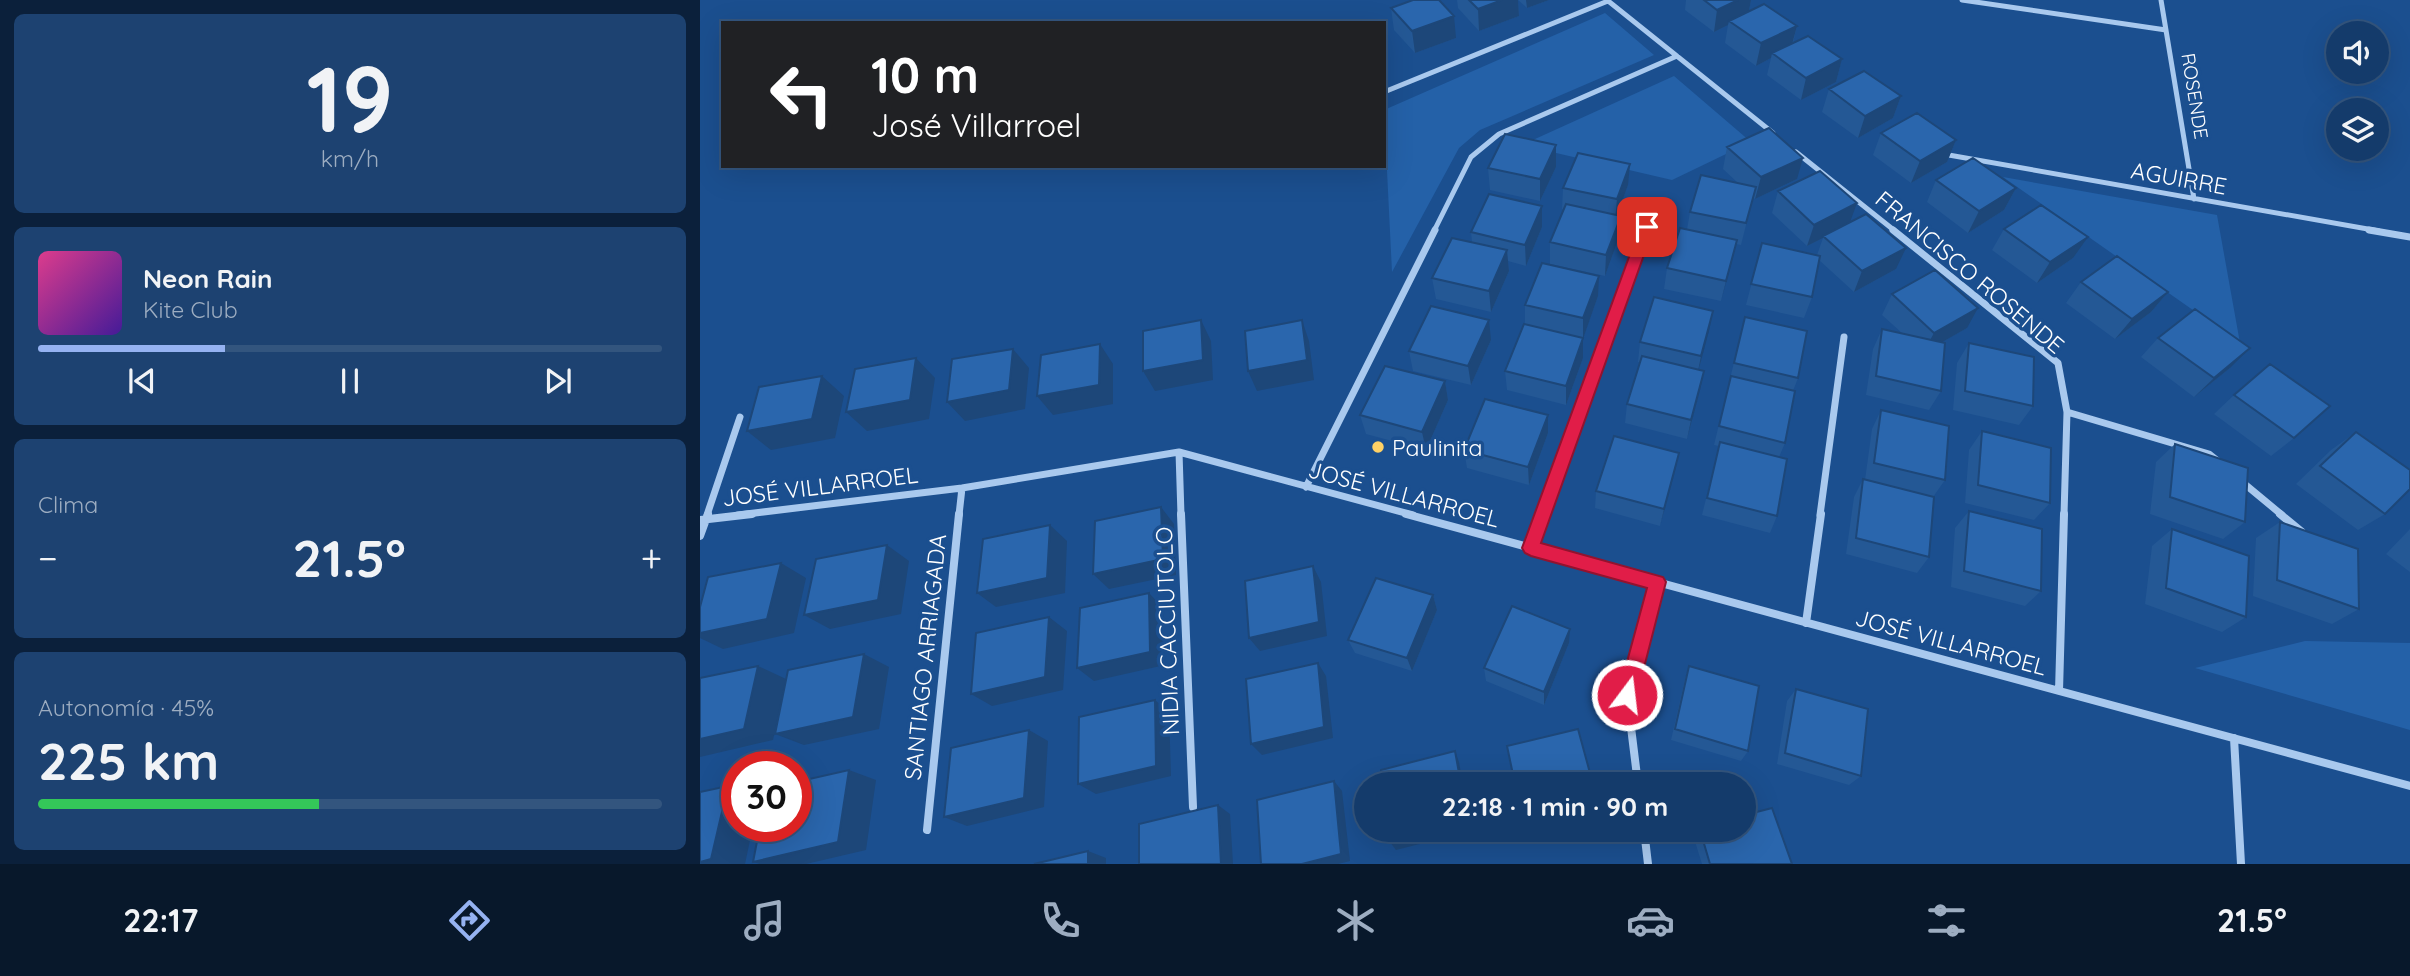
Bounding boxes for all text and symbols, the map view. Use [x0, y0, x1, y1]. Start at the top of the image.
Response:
map controls [2326, 21, 2389, 161]
button: sound [2326, 21, 2389, 84]
text: 19 [306, 41, 394, 155]
text: 10 m [871, 44, 979, 105]
icon: left [756, 49, 847, 140]
street label: ROSENDE [2176, 51, 2214, 141]
button: layers [2326, 98, 2389, 161]
text: José Villarroel [871, 105, 1081, 145]
text: km/h [321, 144, 379, 173]
street label: AGUIRRE [2129, 155, 2229, 201]
street label: FRANCISCO ROSENDE [1870, 184, 2070, 360]
pin [1617, 197, 1677, 257]
icon: arrive [1628, 208, 1666, 246]
text: Neon Rain [143, 262, 272, 295]
text: Kite Club [143, 295, 238, 324]
icon: previous [123, 362, 161, 400]
icon: pause [331, 362, 369, 400]
icon: next [539, 362, 577, 400]
place label: Paulinita [1392, 433, 1483, 462]
marker: Paulinita [1370, 439, 1386, 455]
street label: JOSÉ VILLARROEL [1305, 455, 1503, 533]
street label: JOSÉ VILLARROEL [720, 460, 920, 512]
text: Clima [38, 490, 98, 519]
text: 21.5° [293, 525, 406, 590]
street label: NIDIA CACCIUTOLO [1149, 526, 1185, 736]
street label: SANTIAGO ARRIAGADA [898, 532, 952, 781]
text: − [38, 534, 58, 582]
text: + [641, 534, 662, 582]
street label: JOSÉ VILLARROEL [1852, 603, 2050, 681]
position arrow [1590, 658, 1664, 732]
text: Autonomía · 45% [38, 693, 214, 722]
text: 225 km [38, 728, 219, 793]
speed limit sign: 30 [721, 751, 812, 842]
text: 22:18 · 1 min · 90 m [1442, 790, 1668, 823]
icon: directions [445, 896, 494, 945]
icon: music [740, 896, 789, 945]
icon: phone [1036, 896, 1085, 945]
icon: climate [1331, 896, 1380, 945]
icon: car [1626, 896, 1675, 945]
icon: filters [1922, 896, 1971, 945]
text: 22:17 [123, 900, 198, 940]
text: 21.5° [2217, 900, 2287, 940]

